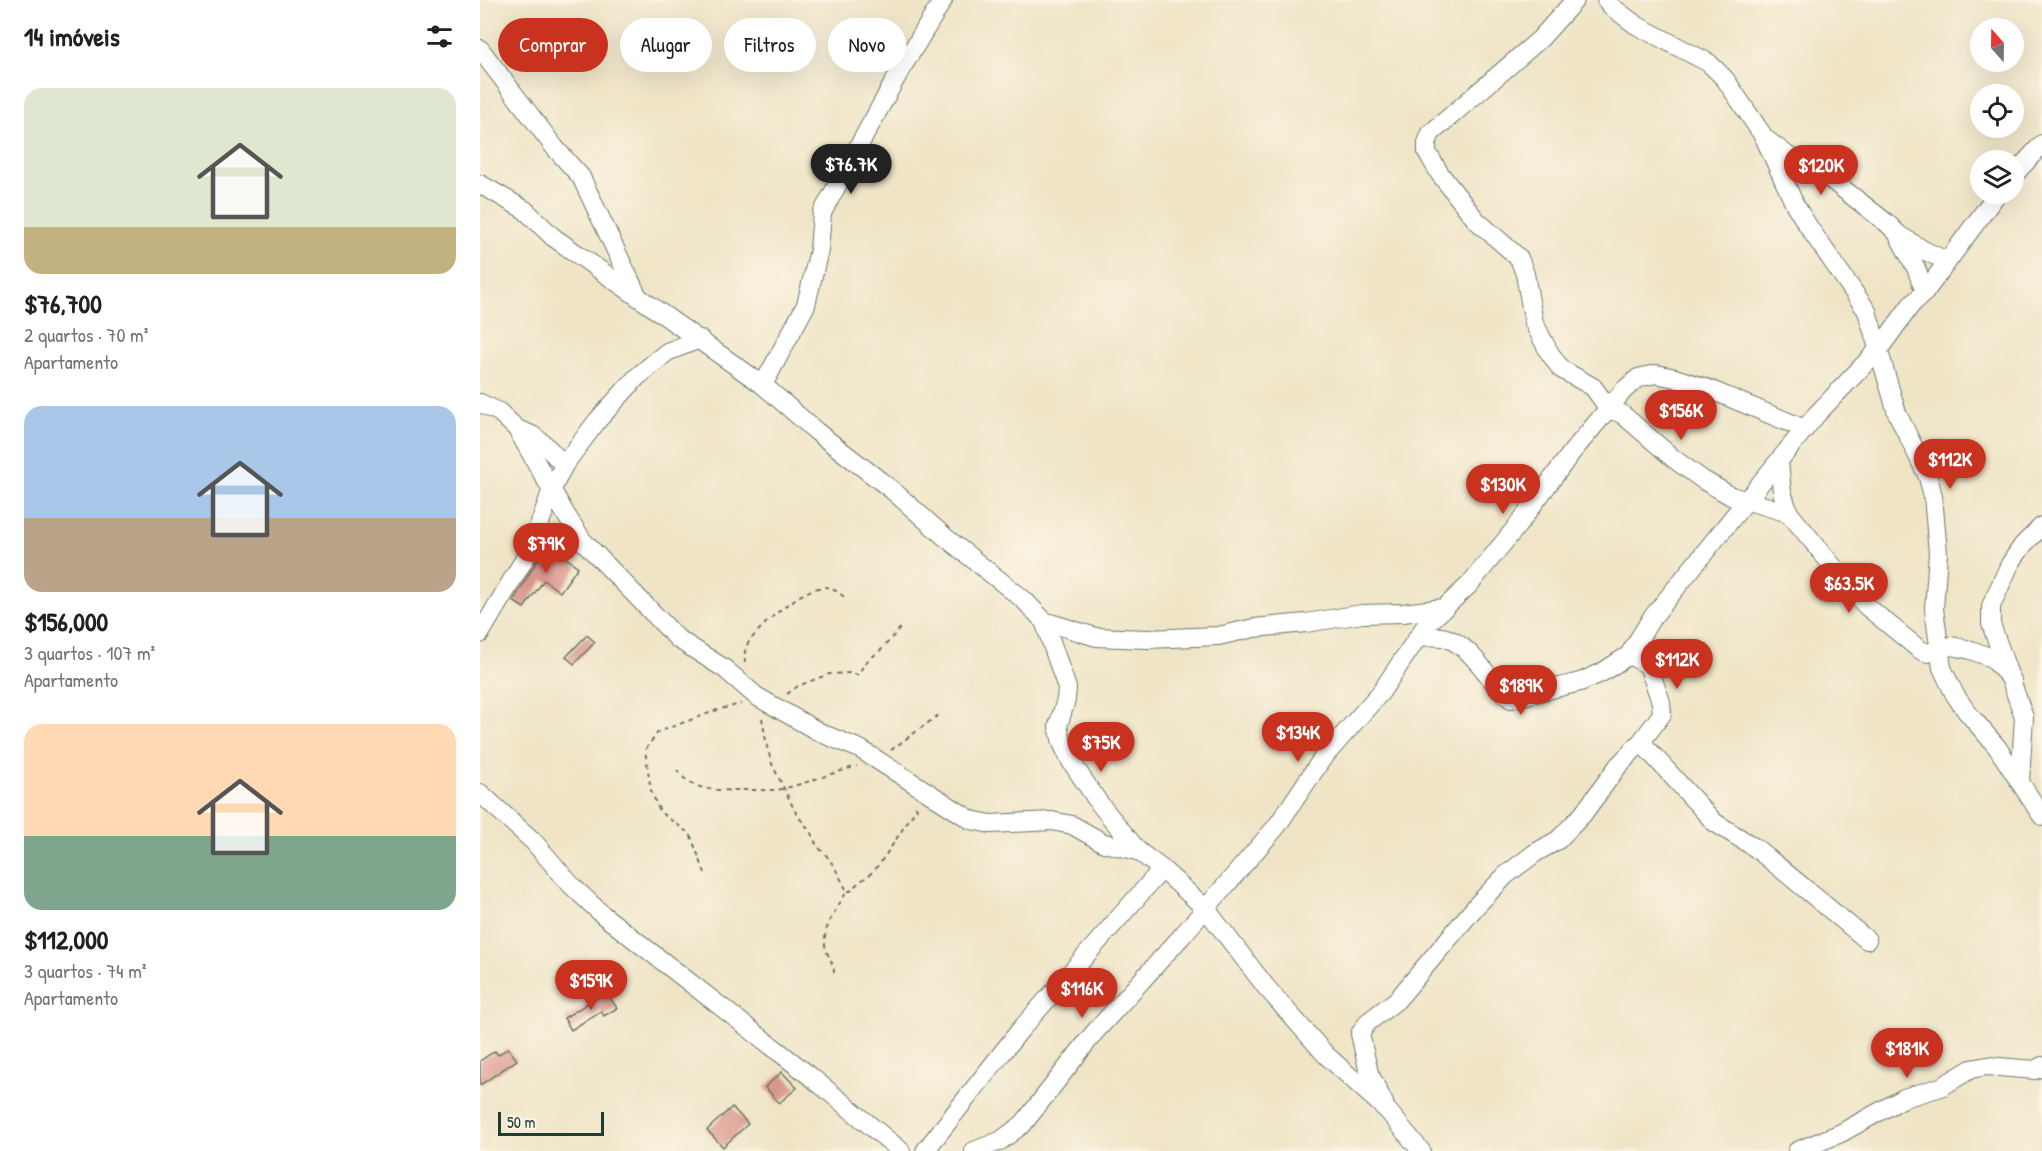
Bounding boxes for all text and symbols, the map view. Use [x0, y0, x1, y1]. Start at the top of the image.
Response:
chip: Comprar [498, 18, 608, 72]
chip: Alugar [620, 18, 712, 72]
chip: Filtros [724, 18, 816, 72]
chip: Novo [828, 18, 906, 72]
north arrow [1970, 18, 2024, 72]
map controls [1970, 18, 2024, 204]
text: 14 imóveis [24, 19, 120, 54]
icon: filters [423, 20, 456, 53]
button: locate [1970, 84, 2024, 138]
icon: home [186, 127, 294, 235]
pin: $76.7K [802, 144, 900, 195]
pin: $120K [1779, 145, 1863, 196]
text: $76.7K [825, 150, 877, 177]
button: layers [1970, 150, 2024, 204]
text: $120K [1798, 151, 1844, 178]
text: $76,700 [24, 286, 102, 321]
text: 2 quartos · 70 m² [24, 321, 148, 348]
text: Apartamento [24, 348, 118, 375]
pin: $156K [1639, 390, 1723, 441]
text: $156K [1659, 396, 1703, 423]
pin: $112K [1908, 439, 1992, 490]
icon: home [186, 445, 294, 553]
text: $112K [1928, 445, 1972, 472]
pin: $130K [1461, 464, 1545, 515]
text: $130K [1480, 470, 1526, 497]
pin: $79K [510, 523, 582, 574]
text: $79K [527, 529, 565, 556]
pin: $63.5K [1800, 563, 1898, 614]
text: $63.5K [1824, 569, 1874, 596]
text: $156,000 [24, 604, 108, 639]
text: 3 quartos · 107 m² [24, 639, 155, 666]
pin: $112K [1635, 639, 1719, 690]
text: $112K [1655, 645, 1699, 672]
pin: $189K [1479, 665, 1563, 716]
text: Apartamento [24, 666, 118, 693]
text: $189K [1499, 671, 1543, 698]
pin: $134K [1256, 712, 1340, 763]
text: $134K [1276, 718, 1320, 745]
pin: $75K [1065, 722, 1137, 773]
text: $75K [1082, 728, 1120, 755]
icon: home [186, 763, 294, 871]
text: $112,000 [24, 922, 108, 957]
text: 3 quartos · 74 m² [24, 957, 146, 984]
pin: $159K [549, 960, 633, 1011]
text: $159K [569, 966, 613, 993]
pin: $116K [1040, 968, 1124, 1019]
text: $116K [1060, 974, 1104, 1001]
text: Apartamento [24, 984, 118, 1011]
pin: $181K [1865, 1028, 1949, 1079]
text: $181K [1885, 1034, 1929, 1061]
scale bar [498, 1109, 604, 1136]
text: 50 m [507, 1111, 536, 1133]

